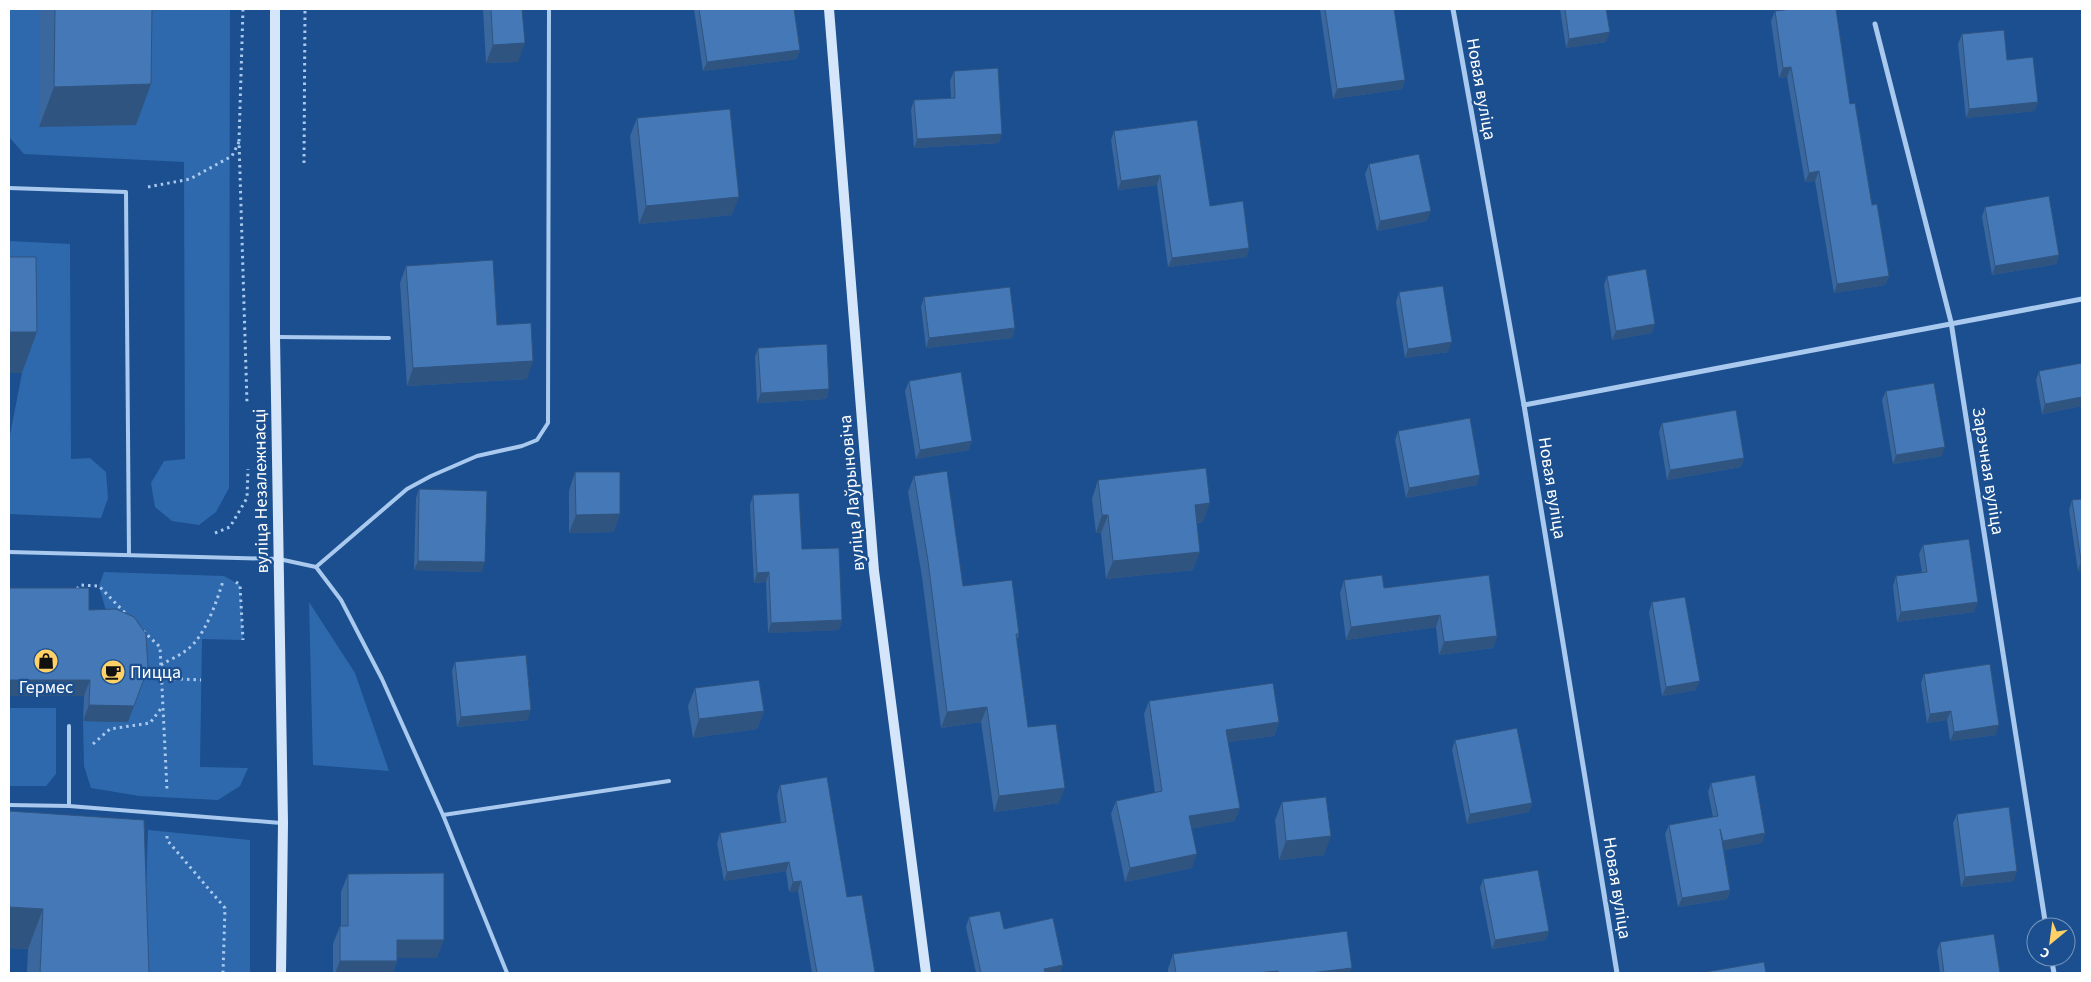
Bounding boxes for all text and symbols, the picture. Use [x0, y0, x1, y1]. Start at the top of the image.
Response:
street label: Новая вуліца [1460, 36, 1502, 142]
street label: Зарэчная вуліца [1966, 406, 2010, 536]
street label: вуліца Незалежнасці [247, 408, 275, 574]
street label: вуліца Лаўрыновіча [833, 414, 871, 572]
street label: Новая вуліца [1532, 435, 1572, 541]
shop icon: Гермес [33, 648, 59, 674]
cafe icon: Пицца [100, 659, 126, 685]
place label: Пицца [130, 660, 181, 685]
place label: Гермес [19, 675, 73, 700]
street label: Новая вуліца [1597, 835, 1637, 941]
north arrow [2026, 917, 2076, 967]
text: С [2037, 942, 2054, 963]

